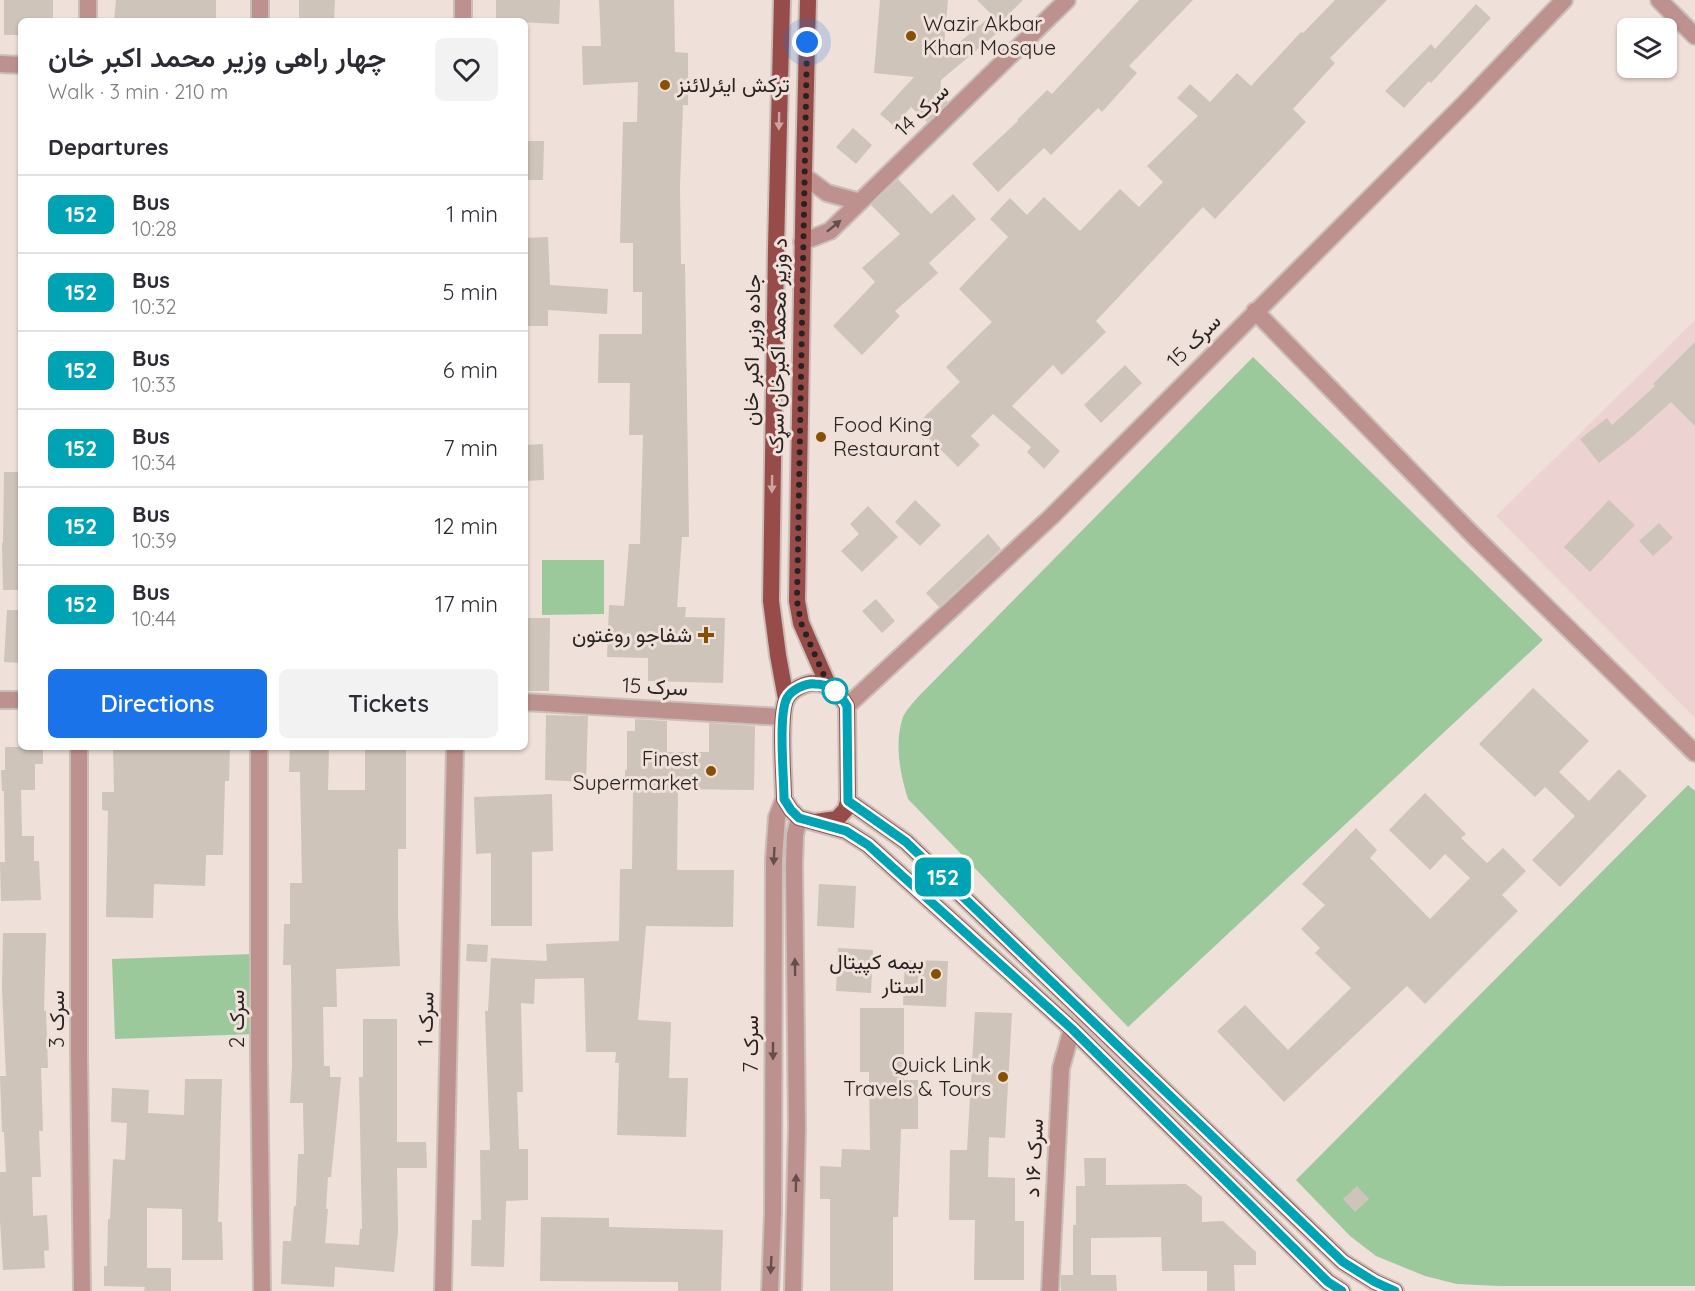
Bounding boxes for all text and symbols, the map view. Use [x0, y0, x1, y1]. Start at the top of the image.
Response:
place label: Wazir Akbar Khan Mosque [923, 10, 1056, 60]
map controls [1617, 18, 1677, 78]
button: layers [1617, 18, 1677, 78]
your location [792, 27, 822, 57]
marker: Wazir Akbar Khan Mosque [904, 29, 918, 43]
button: heart [435, 38, 498, 101]
text: چهار راهی وزیر محمد اکبر خان [48, 39, 386, 74]
place label: ترکش ایئرلائنز [676, 71, 790, 98]
street label: سرک 14 [889, 77, 955, 142]
marker: ترکش ایئرلائنز [658, 78, 672, 92]
text: Walk · 3 min · 210 m [48, 79, 228, 104]
one-way arrow [774, 112, 784, 131]
text: Departures [48, 133, 169, 161]
text: Bus [132, 188, 170, 216]
text: 1 min [446, 200, 498, 228]
text: 152 [65, 201, 97, 227]
text: 10:28 [132, 216, 177, 241]
one-way arrow [826, 220, 842, 233]
street label: د وزیر محمد اکبرخان سړک [762, 238, 794, 454]
text: Bus [132, 266, 170, 294]
street label: جاده وزیر اکبر خان [737, 274, 766, 426]
text: 5 min [443, 278, 498, 306]
text: 152 [65, 279, 97, 305]
text: 10:32 [132, 294, 177, 319]
street label: سرک 15 [1161, 308, 1227, 374]
text: Bus [132, 344, 170, 372]
text: 6 min [443, 356, 498, 384]
text: 152 [65, 357, 97, 383]
text: 10:33 [132, 372, 176, 397]
place label: Food King Restaurant [833, 411, 940, 461]
text: Bus [132, 422, 170, 450]
marker: Food King Restaurant [814, 430, 828, 444]
text: 7 min [443, 434, 498, 462]
text: 152 [65, 435, 97, 461]
text: 10:34 [132, 450, 176, 475]
one-way arrow [768, 475, 777, 494]
text: Bus [132, 500, 170, 528]
text: 12 min [434, 512, 498, 540]
text: 152 [65, 513, 97, 539]
text: 10:39 [132, 528, 177, 553]
text: Bus [132, 578, 170, 606]
text: 17 min [435, 590, 498, 618]
text: 152 [65, 591, 97, 617]
text: 10:44 [132, 606, 176, 631]
place label: شفاجو روغتون [572, 621, 692, 648]
marker: شفاجو روغتون [697, 626, 715, 644]
button: Directions [48, 669, 267, 738]
button: Tickets [279, 669, 498, 738]
street label: سرک 15 [621, 671, 689, 702]
unlabelled marker [822, 678, 848, 704]
place label: Finest Supermarket [573, 745, 699, 795]
marker: Finest Supermarket [704, 764, 718, 778]
one-way arrow [770, 846, 779, 865]
line badge: 152 [908, 858, 978, 896]
text: 152 [927, 864, 959, 890]
place label: بیمه کپیتال استار [829, 948, 924, 999]
one-way arrow [790, 958, 800, 977]
marker: بیمه کپیتال استار [929, 967, 943, 981]
street label: سرک 3 [43, 990, 70, 1048]
street label: سرک 2 [223, 990, 250, 1048]
street label: سرک 1 [412, 991, 439, 1047]
street label: سرک 7 [737, 1015, 764, 1073]
one-way arrow [768, 1041, 778, 1060]
place label: Quick Link Travels & Tours [843, 1051, 991, 1101]
marker: Quick Link Travels & Tours [996, 1070, 1010, 1084]
street label: سرک ۱۶ د [1018, 1118, 1049, 1198]
one-way arrow [791, 1174, 800, 1193]
one-way arrow [766, 1255, 775, 1274]

